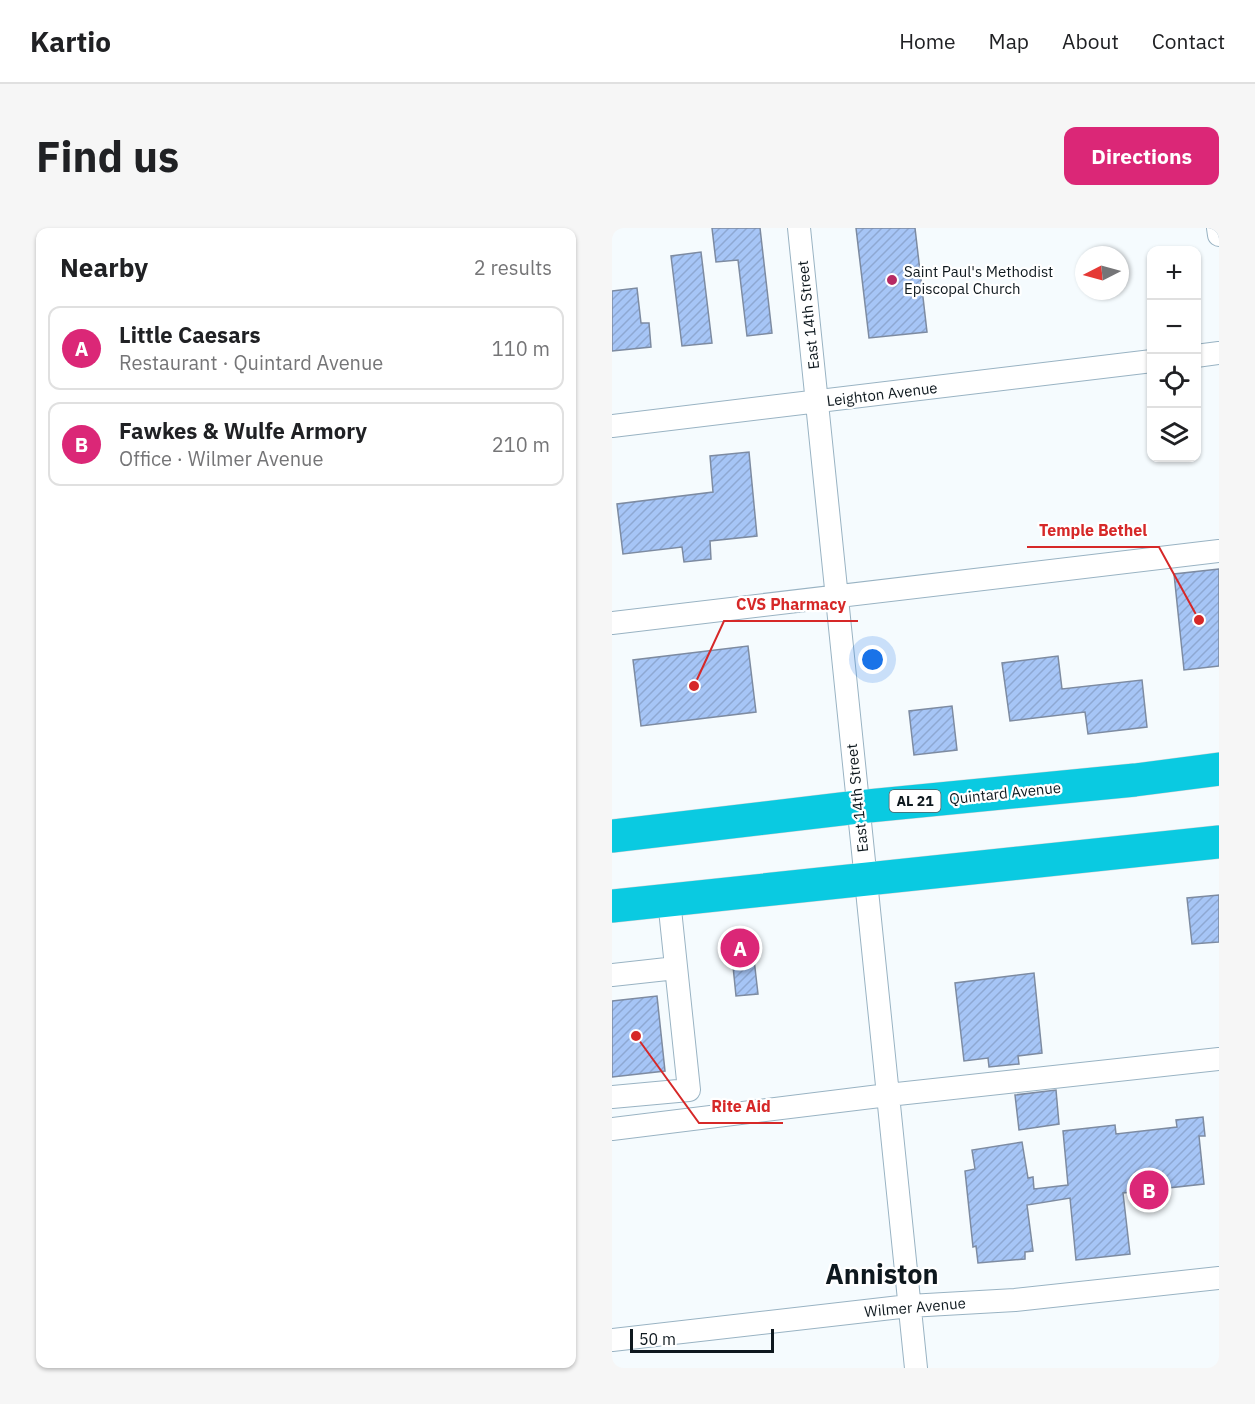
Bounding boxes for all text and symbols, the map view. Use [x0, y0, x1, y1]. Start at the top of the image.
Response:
text: Kartio [30, 23, 111, 60]
text: Home [899, 27, 956, 55]
text: Map [989, 27, 1029, 55]
text: About [1062, 27, 1119, 55]
text: Contact [1152, 27, 1225, 55]
button: Directions [1064, 127, 1219, 185]
text: Find us [36, 129, 179, 184]
north arrow [1075, 246, 1129, 300]
map controls [1147, 246, 1201, 462]
button: + [1147, 246, 1201, 300]
text: Nearby [60, 250, 148, 284]
text: 2 results [474, 254, 552, 281]
street label: East 14th Street [793, 260, 823, 370]
place label: Saint Paul's Methodist Episcopal Church [904, 262, 1053, 298]
marker: Saint Paul's Methodist Episcopal Church [885, 273, 899, 287]
button: − [1147, 300, 1201, 354]
text: Little Caesars [119, 320, 261, 349]
text: A [75, 335, 88, 362]
text: 110 m [492, 335, 550, 362]
text: Restaurant · Quintard Avenue [119, 349, 383, 376]
button: locate [1147, 354, 1201, 408]
street label: Leighton Avenue [825, 378, 939, 410]
button: layers [1147, 408, 1201, 462]
text: Fawkes & Wulfe Armory [119, 416, 367, 445]
text: B [75, 431, 88, 458]
text: 210 m [492, 431, 550, 458]
text: Office · Wilmer Avenue [119, 445, 323, 472]
callout: Temple Bethel [1027, 513, 1159, 547]
text: Temple Bethel [1039, 520, 1147, 540]
callout: CVS Pharmacy [724, 587, 858, 621]
text: CVS Pharmacy [736, 594, 846, 614]
your location [858, 645, 887, 674]
street label: East 14th Street [842, 743, 872, 853]
street label: Quintard Avenue [948, 778, 1062, 808]
road number: AL 21 [890, 790, 940, 812]
pin: A [720, 926, 760, 970]
callout: Rite Aid [699, 1089, 783, 1123]
text: Rite Aid [711, 1096, 771, 1116]
pin: B [1130, 1168, 1168, 1212]
district label: Anniston [825, 1256, 939, 1291]
street label: Wilmer Avenue [864, 1293, 966, 1321]
scale bar [630, 1326, 774, 1354]
text: 50 m [639, 1329, 676, 1349]

